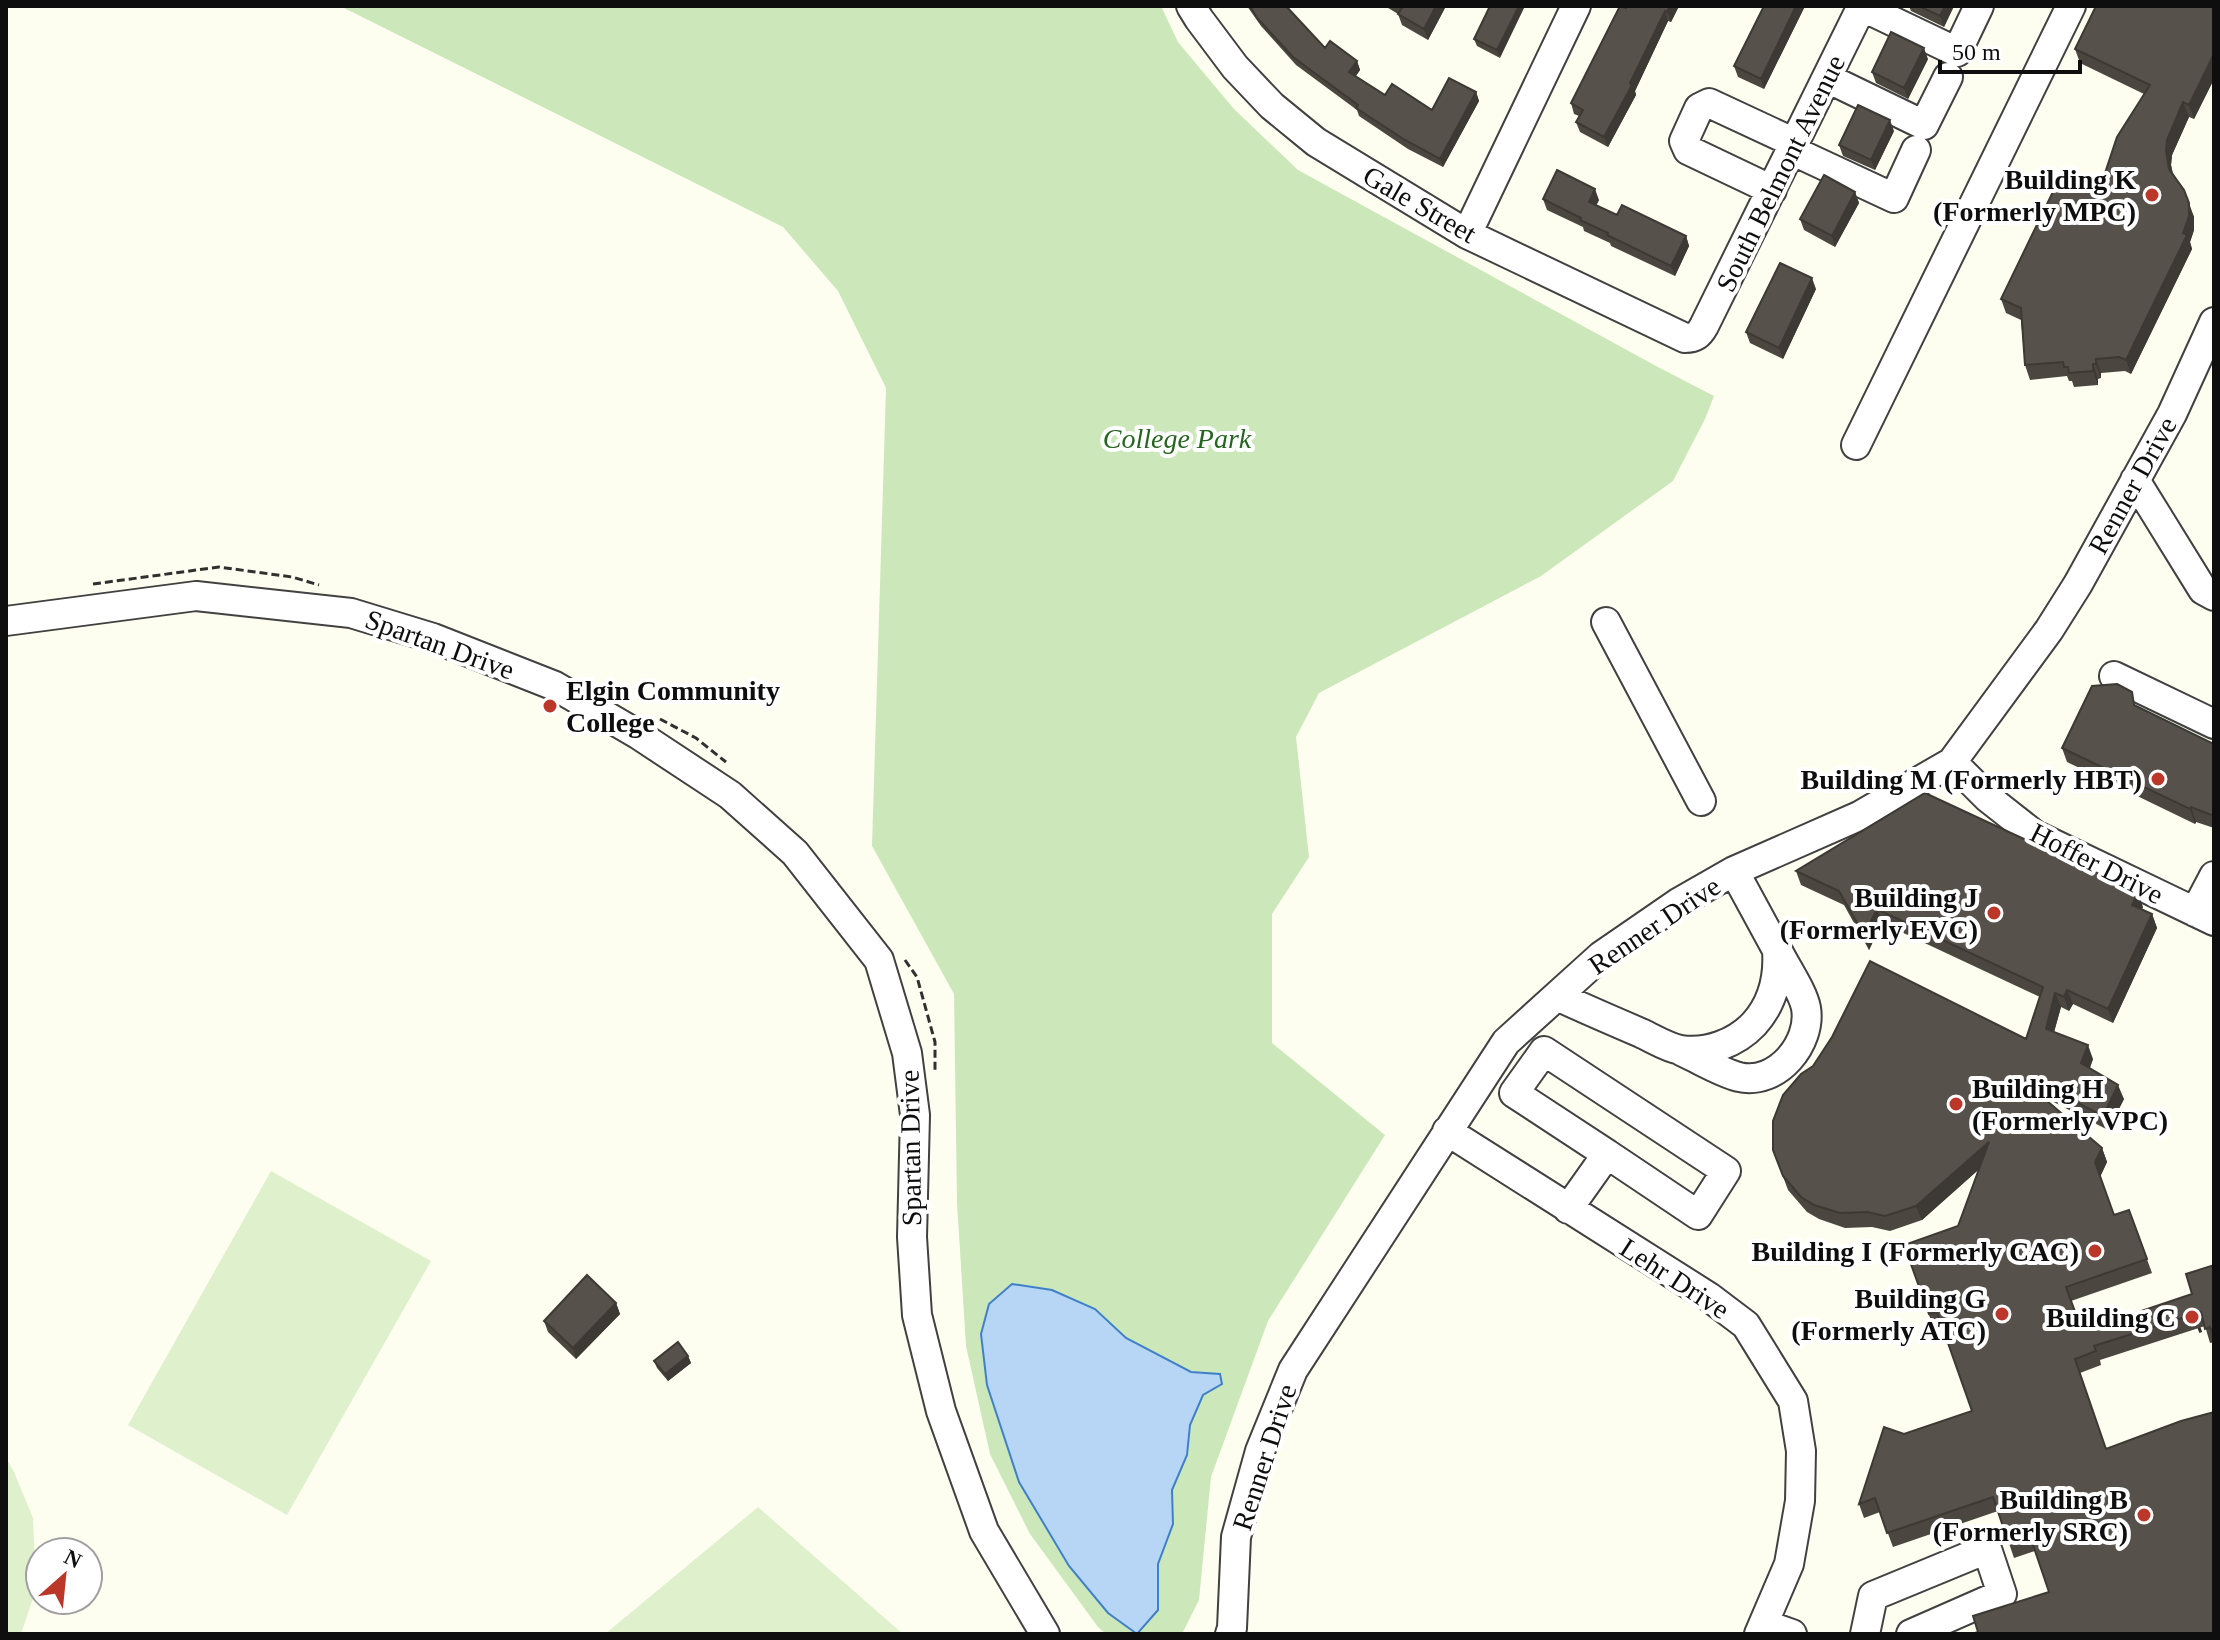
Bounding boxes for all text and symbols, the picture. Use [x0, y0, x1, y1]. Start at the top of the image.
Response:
scale bar [1940, 24, 2080, 74]
text: 50 m [1952, 39, 2001, 65]
street label: South Belmont Avenue [1710, 50, 1851, 297]
street label: Gale Street [1358, 160, 1482, 249]
place label: Building K (Formerly MPC) [1933, 164, 2136, 227]
marker: Building K (Formerly MPC) [2143, 186, 2161, 204]
street label: Renner Drive [2082, 411, 2183, 559]
park label: College Park [1103, 423, 1252, 454]
street label: Spartan Drive [361, 603, 519, 686]
place label: Elgin Community College [566, 675, 780, 738]
marker: Elgin Community College [541, 697, 559, 715]
place label: Building M (Formerly HBT) [1801, 764, 2142, 795]
marker: Building M (Formerly HBT) [2149, 770, 2167, 788]
street label: Hoffer Drive [2025, 817, 2168, 910]
street label: Renner Drive [1583, 870, 1726, 981]
place label: Building J (Formerly EVC) [1780, 882, 1978, 945]
marker: Building J (Formerly EVC) [1985, 904, 2003, 922]
street label: Spartan Drive [894, 1070, 927, 1226]
place label: Building H (Formerly VPC) [1972, 1073, 2168, 1136]
marker: Building H (Formerly VPC) [1947, 1095, 1965, 1113]
street label: Lehr Drive [1614, 1232, 1735, 1325]
place label: Building I (Formerly CAC) [1752, 1236, 2079, 1267]
marker: Building I (Formerly CAC) [2086, 1242, 2104, 1260]
place label: Building G (Formerly ATC) [1791, 1283, 1986, 1346]
place label: Building C [2046, 1302, 2176, 1333]
marker: Building G (Formerly ATC) [1993, 1305, 2011, 1323]
marker: Building C [2183, 1308, 2201, 1326]
street label: Renner Drive [1226, 1380, 1303, 1534]
place label: Building B (Formerly SRC) [1933, 1484, 2128, 1547]
marker: Building B (Formerly SRC) [2135, 1506, 2153, 1524]
north arrow [24, 1536, 104, 1616]
text: N [60, 1544, 86, 1573]

